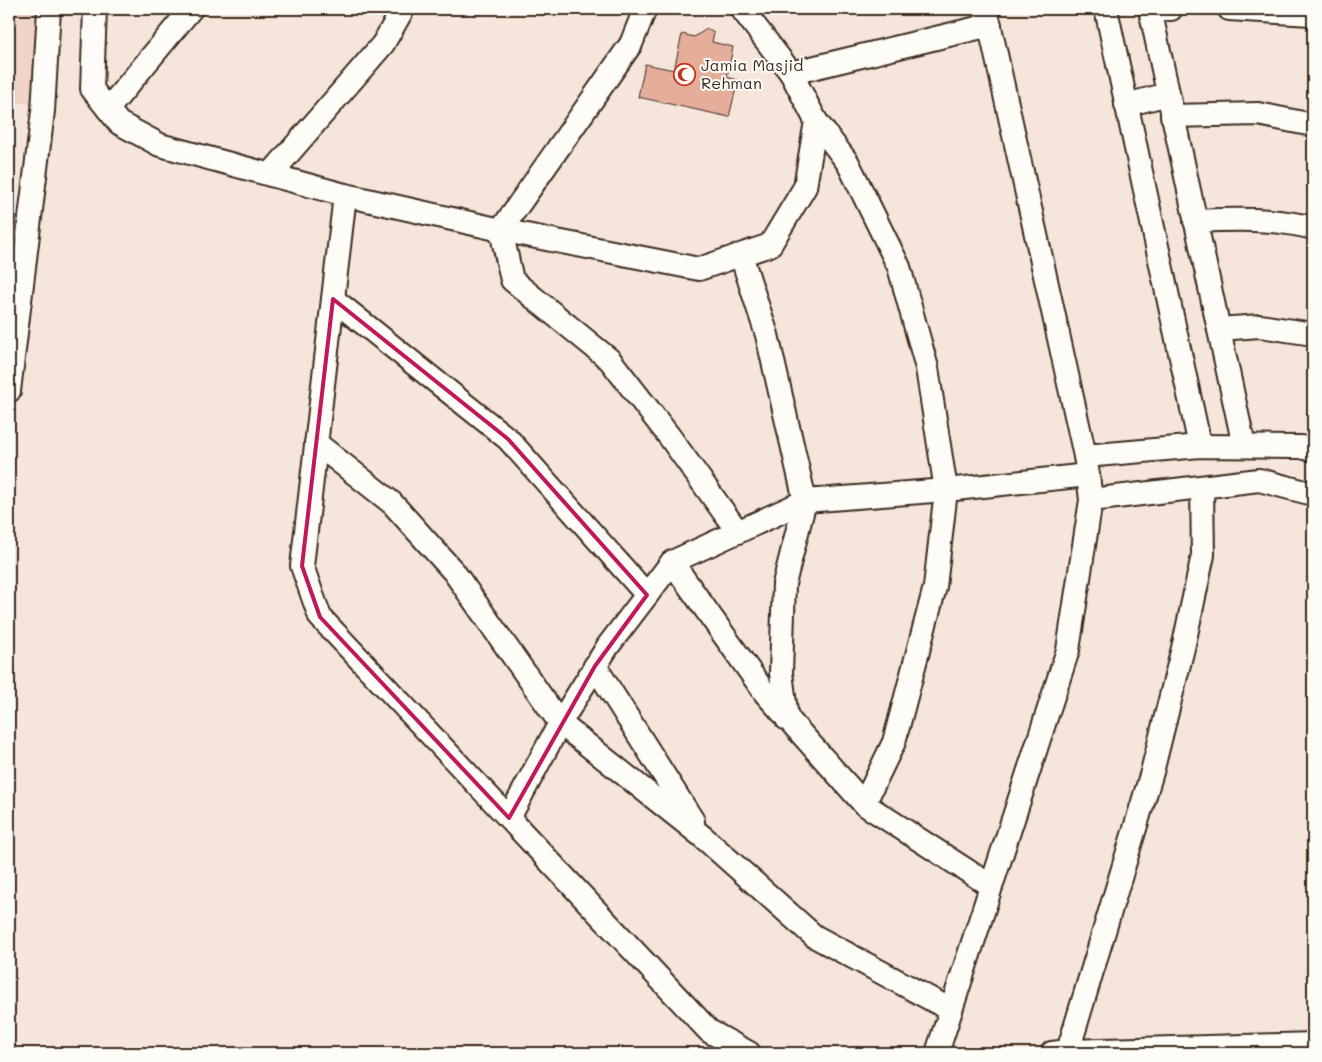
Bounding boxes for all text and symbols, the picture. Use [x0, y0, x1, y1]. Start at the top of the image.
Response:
place label: Jamia Masjid Rehman [701, 54, 803, 93]
mosque icon: Jamia Masjid Rehman [673, 62, 697, 86]

